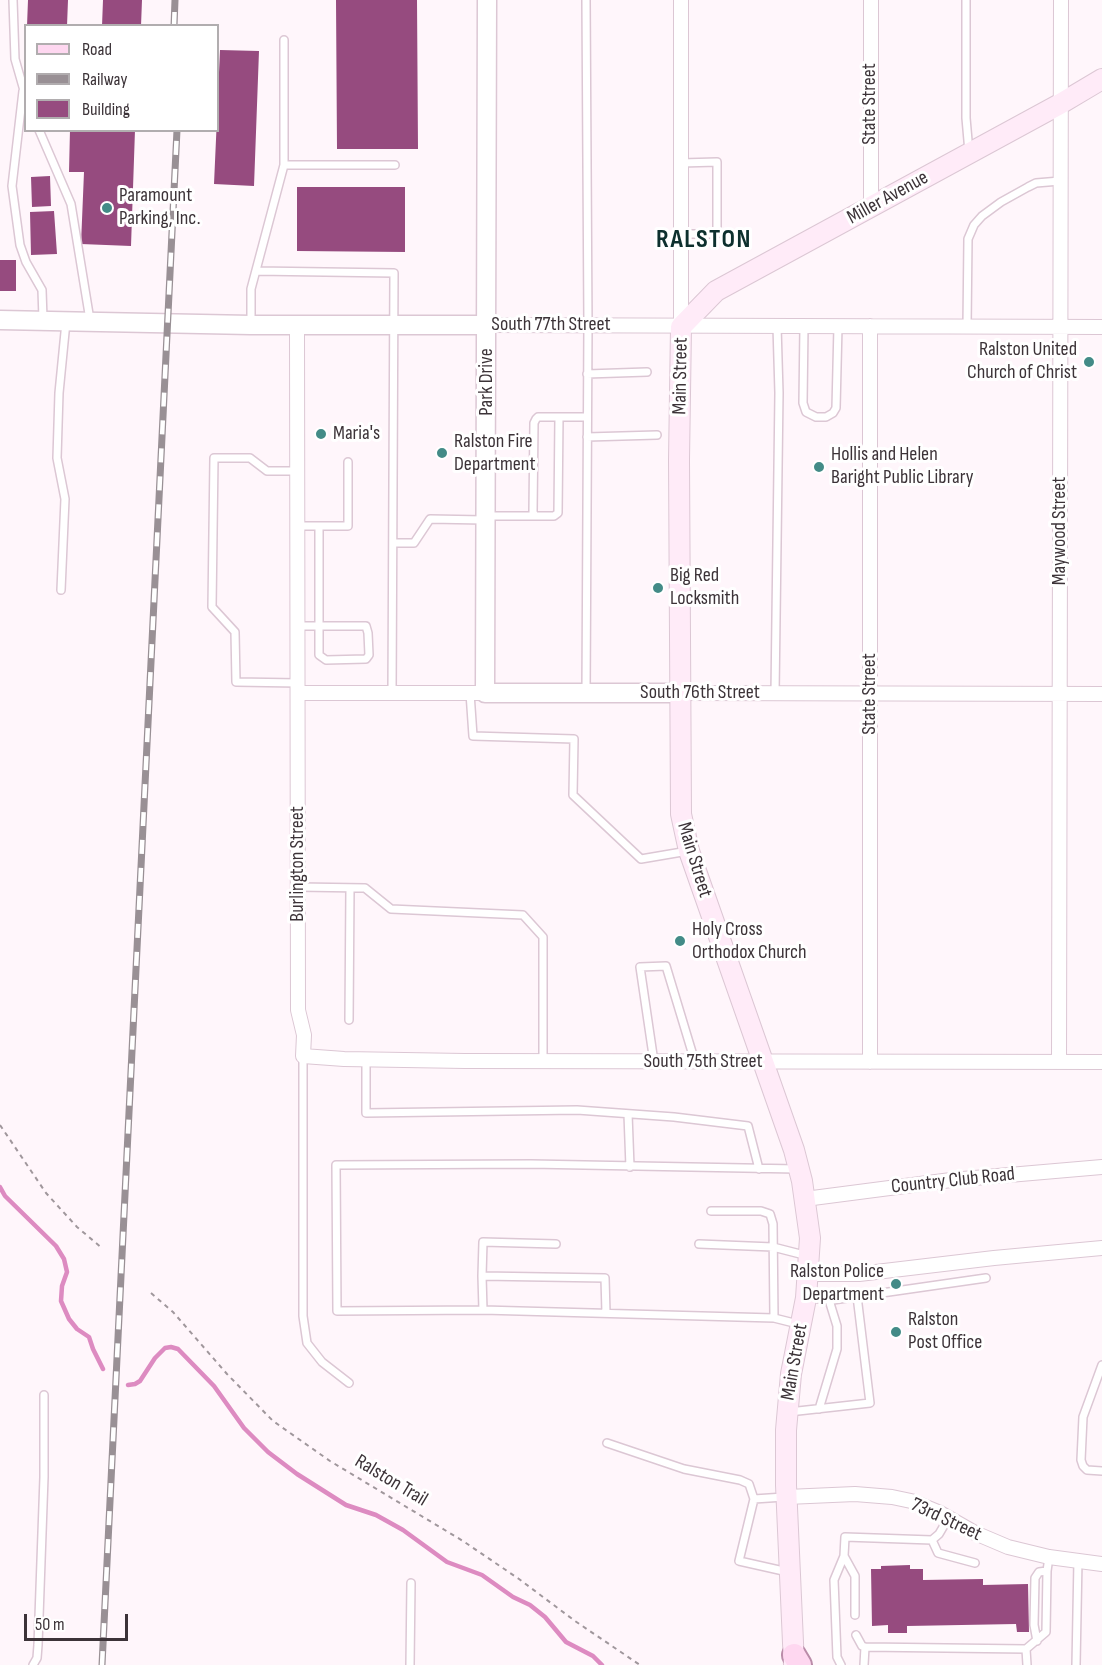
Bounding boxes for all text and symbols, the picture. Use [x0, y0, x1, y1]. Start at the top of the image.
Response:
legend [24, 24, 219, 132]
text: Road [82, 39, 112, 60]
street label: State Street [858, 63, 882, 145]
text: Railway [82, 69, 127, 90]
text: Building [82, 99, 130, 120]
street label: Miller Avenue [843, 166, 933, 230]
place label: Paramount Parking, Inc. [119, 184, 200, 231]
marker: Paramount Parking, Inc. [100, 201, 114, 215]
district label: RALSTON [656, 224, 752, 256]
street label: South 77th Street [491, 313, 611, 337]
street label: Main Street [668, 337, 694, 415]
place label: Ralston United Church of Christ [967, 338, 1077, 385]
street label: Park Drive [475, 348, 499, 416]
marker: Ralston United Church of Christ [1082, 355, 1096, 369]
place label: Maria's [333, 422, 380, 446]
marker: Maria's [314, 427, 328, 441]
place label: Ralston Fire Department [454, 430, 536, 477]
place label: Hollis and Helen Baright Public Library [831, 443, 973, 490]
marker: Ralston Fire Department [435, 446, 449, 460]
marker: Hollis and Helen Baright Public Library [812, 460, 826, 474]
street label: Maywood Street [1048, 477, 1072, 585]
place label: Big Red Locksmith [670, 564, 739, 611]
marker: Big Red Locksmith [651, 581, 665, 595]
street label: State Street [858, 653, 882, 735]
street label: South 76th Street [640, 681, 760, 705]
street label: Burlington Street [286, 806, 310, 922]
street label: Main Street [671, 820, 717, 900]
place label: Holy Cross Orthodox Church [692, 918, 807, 965]
marker: Holy Cross Orthodox Church [673, 934, 687, 948]
street label: South 75th Street [643, 1050, 763, 1074]
street label: Country Club Road [890, 1163, 1016, 1199]
place label: Ralston Police Department [790, 1260, 884, 1307]
marker: Ralston Police Department [889, 1277, 903, 1291]
place label: Ralston Post Office [908, 1308, 982, 1355]
street label: Main Street [776, 1322, 814, 1402]
marker: Ralston Post Office [889, 1325, 903, 1339]
street label: Ralston Trail [350, 1450, 432, 1512]
street label: 73rd Street [907, 1493, 985, 1547]
scale bar [27, 1602, 130, 1640]
text: 50 m [35, 1614, 65, 1635]

